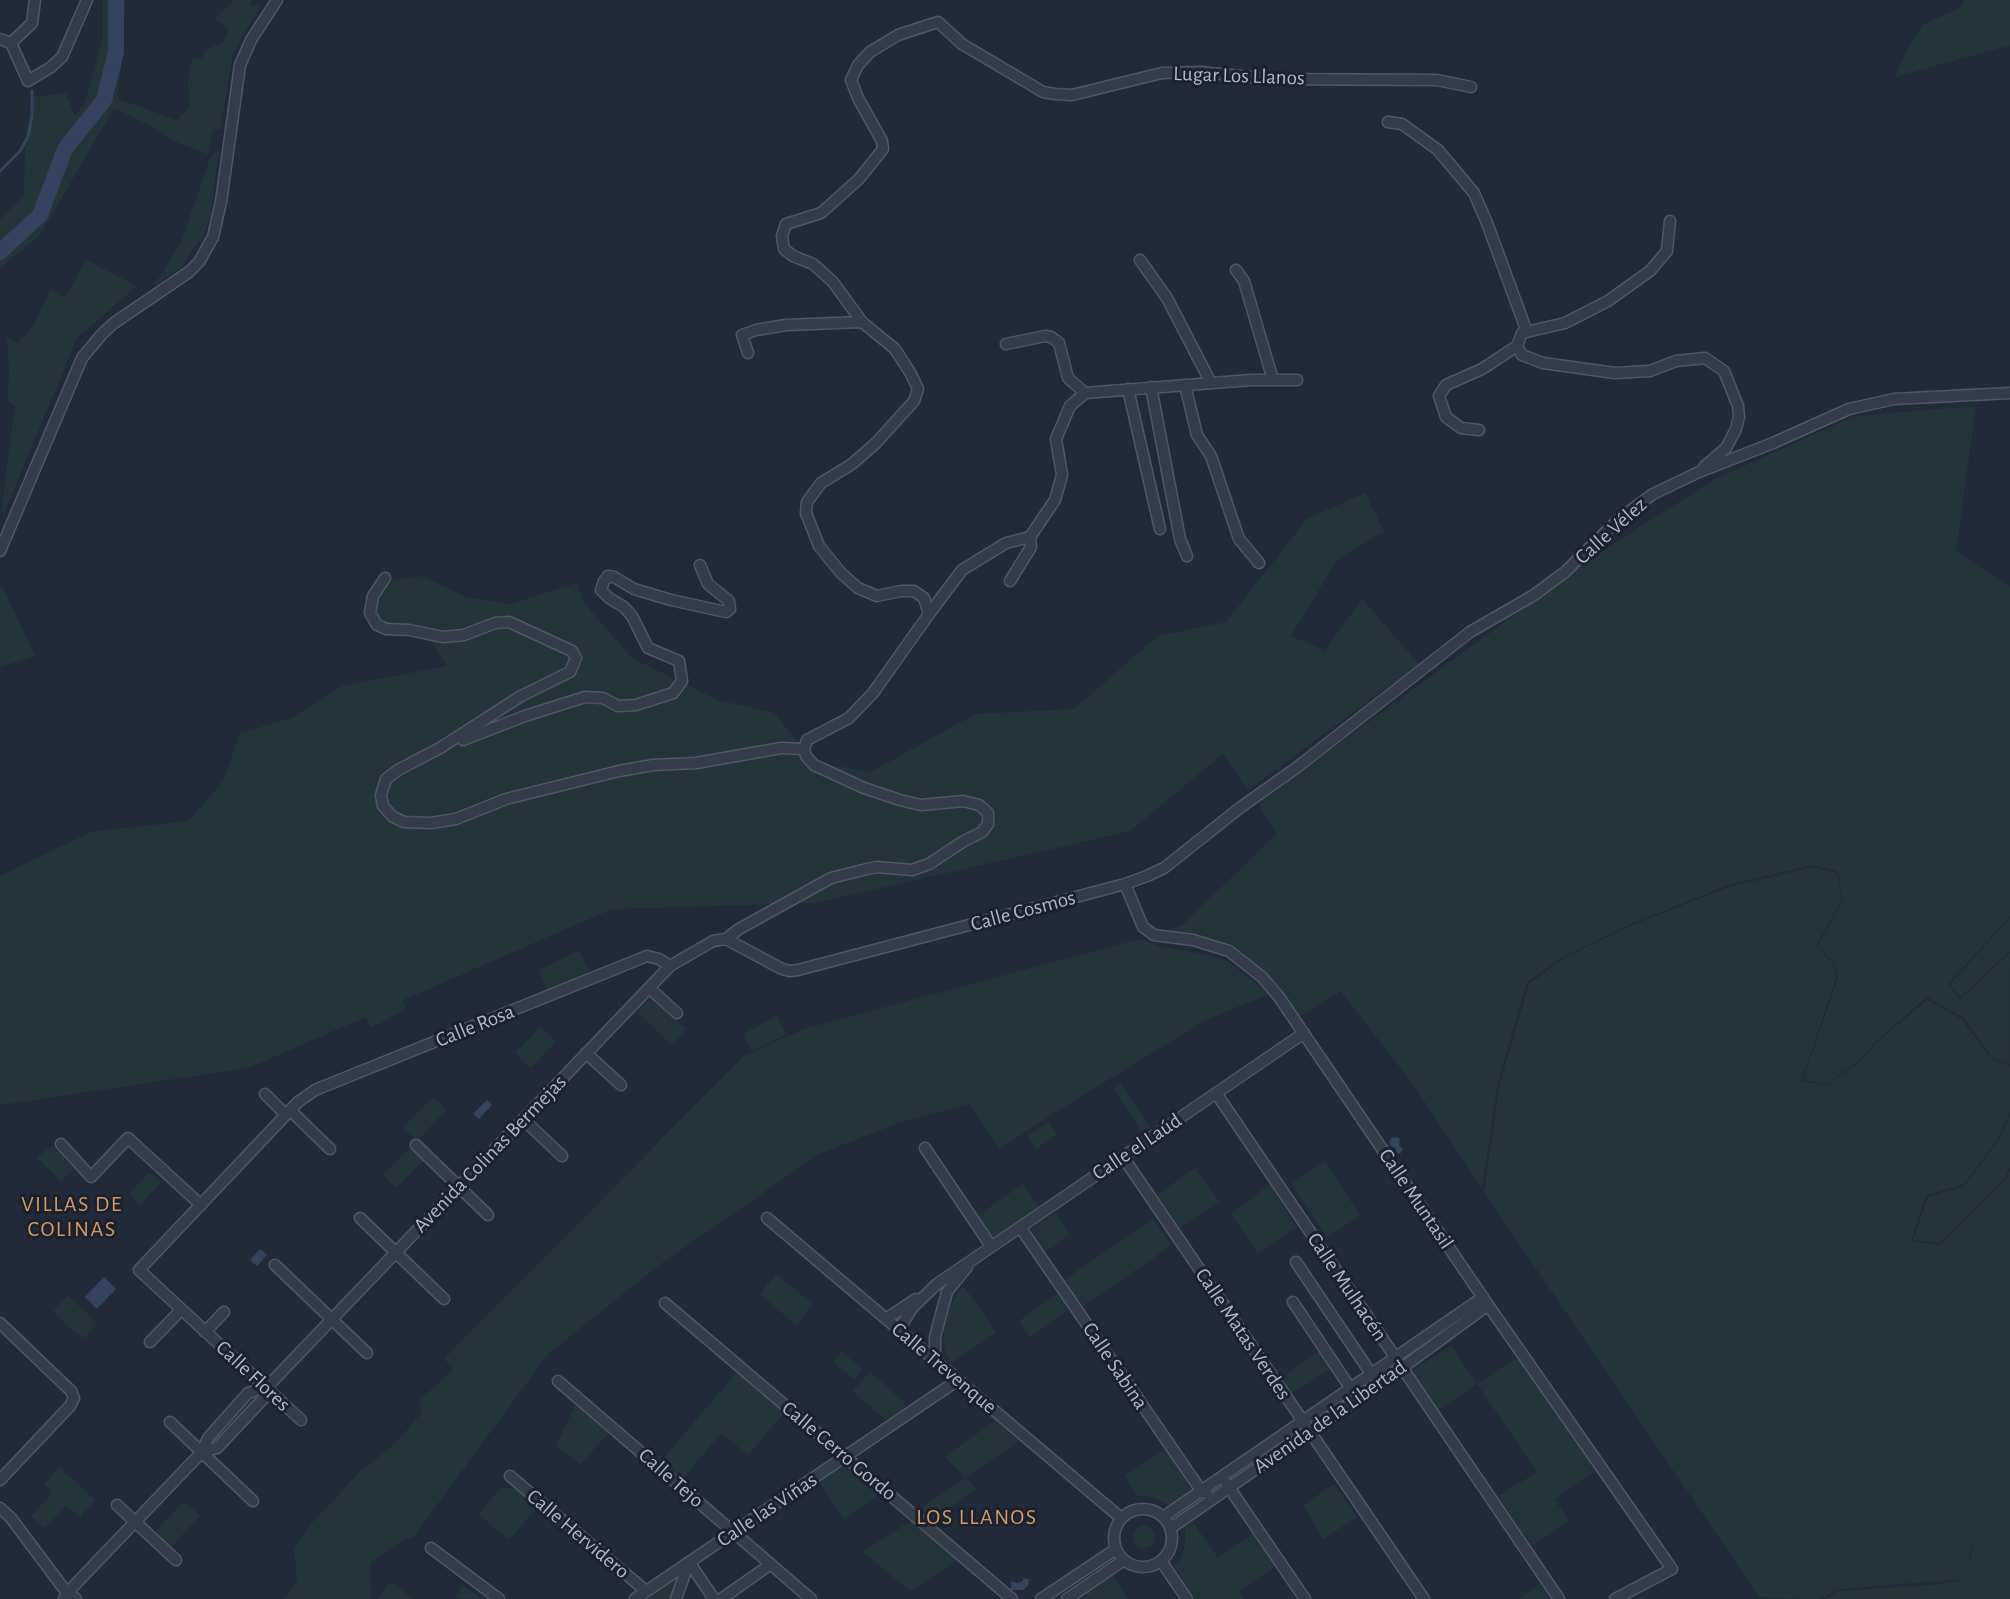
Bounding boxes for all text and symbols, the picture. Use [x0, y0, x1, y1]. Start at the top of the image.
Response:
street label: Lugar Los Llanos [1173, 61, 1305, 91]
street label: Calle Vélez [1570, 492, 1652, 570]
street label: Calle Cosmos [968, 885, 1078, 937]
street label: Calle Rosa [432, 999, 518, 1053]
street label: Avenida Colinas Bermejas [408, 1070, 572, 1238]
street label: Calle el Laúd [1087, 1108, 1187, 1186]
street label: Calle Muntasil [1373, 1144, 1459, 1254]
district label: VILLAS DE COLINAS [21, 1191, 123, 1242]
street label: Calle Mulhacén [1301, 1228, 1393, 1346]
street label: Calle Matas Verdes [1190, 1263, 1296, 1405]
street label: Calle Trevenque [886, 1317, 1002, 1419]
street label: Calle Sabina [1077, 1318, 1153, 1414]
street label: Calle Flores [210, 1335, 296, 1417]
street label: Avenida de la Libertad [1249, 1355, 1411, 1479]
street label: Calle Cerro Gordo [777, 1396, 901, 1506]
street label: Calle Tejo [633, 1443, 709, 1513]
street label: Calle las Viñas [712, 1467, 822, 1553]
street label: Calle Hervidero [521, 1484, 635, 1584]
district label: LOS LLANOS [916, 1504, 1038, 1530]

